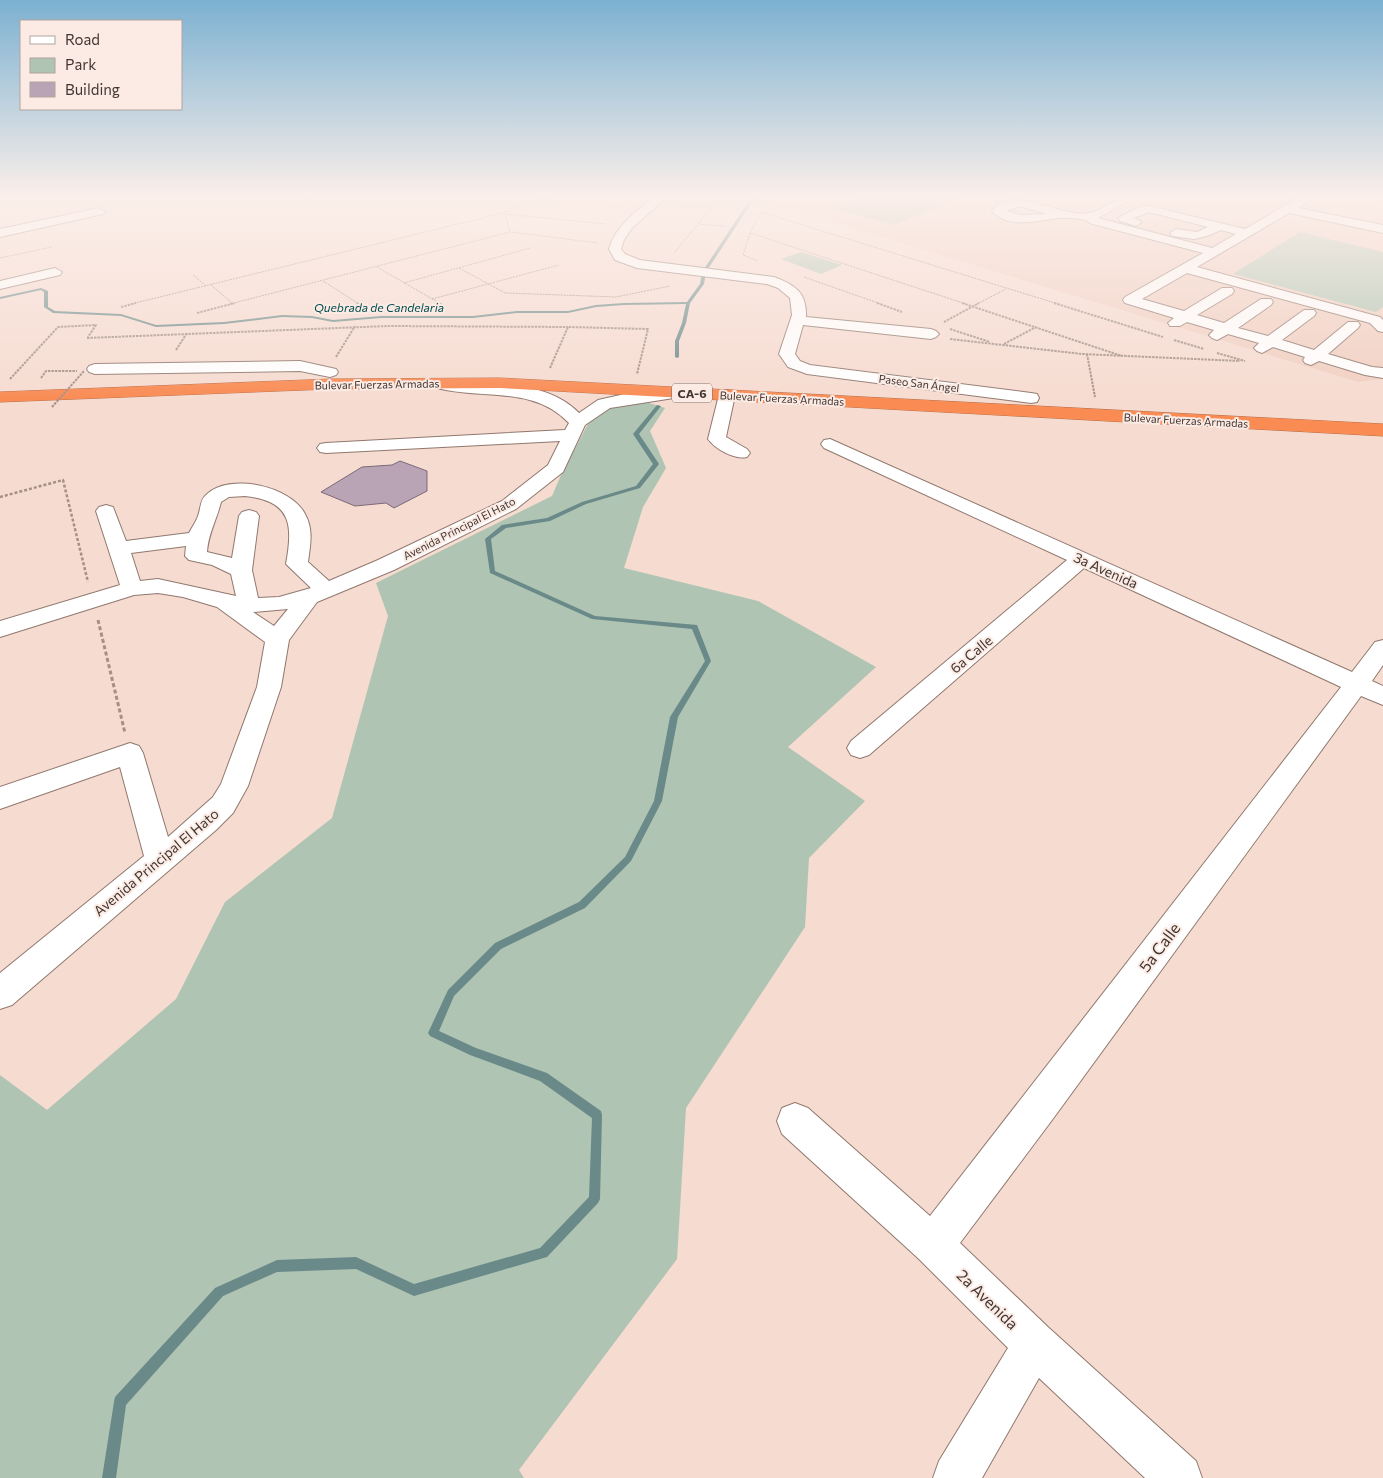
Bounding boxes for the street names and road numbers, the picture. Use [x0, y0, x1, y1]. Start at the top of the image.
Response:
street label: Paseo San Ángel [878, 371, 960, 394]
street label: Bulevar Fuerzas Armadas [315, 376, 439, 392]
road number: CA-6 [672, 383, 712, 402]
street label: Bulevar Fuerzas Armadas [719, 388, 845, 408]
street label: Bulevar Fuerzas Armadas [1123, 410, 1249, 430]
street label: Avenida Principal El Hato [401, 494, 518, 562]
street label: 3a Avenida [1071, 548, 1141, 592]
street label: 6a Calle [946, 631, 996, 677]
street label: Avenida Principal El Hato [90, 805, 222, 919]
street label: 5a Calle [1134, 919, 1184, 975]
street label: 2a Avenida [953, 1265, 1023, 1333]

